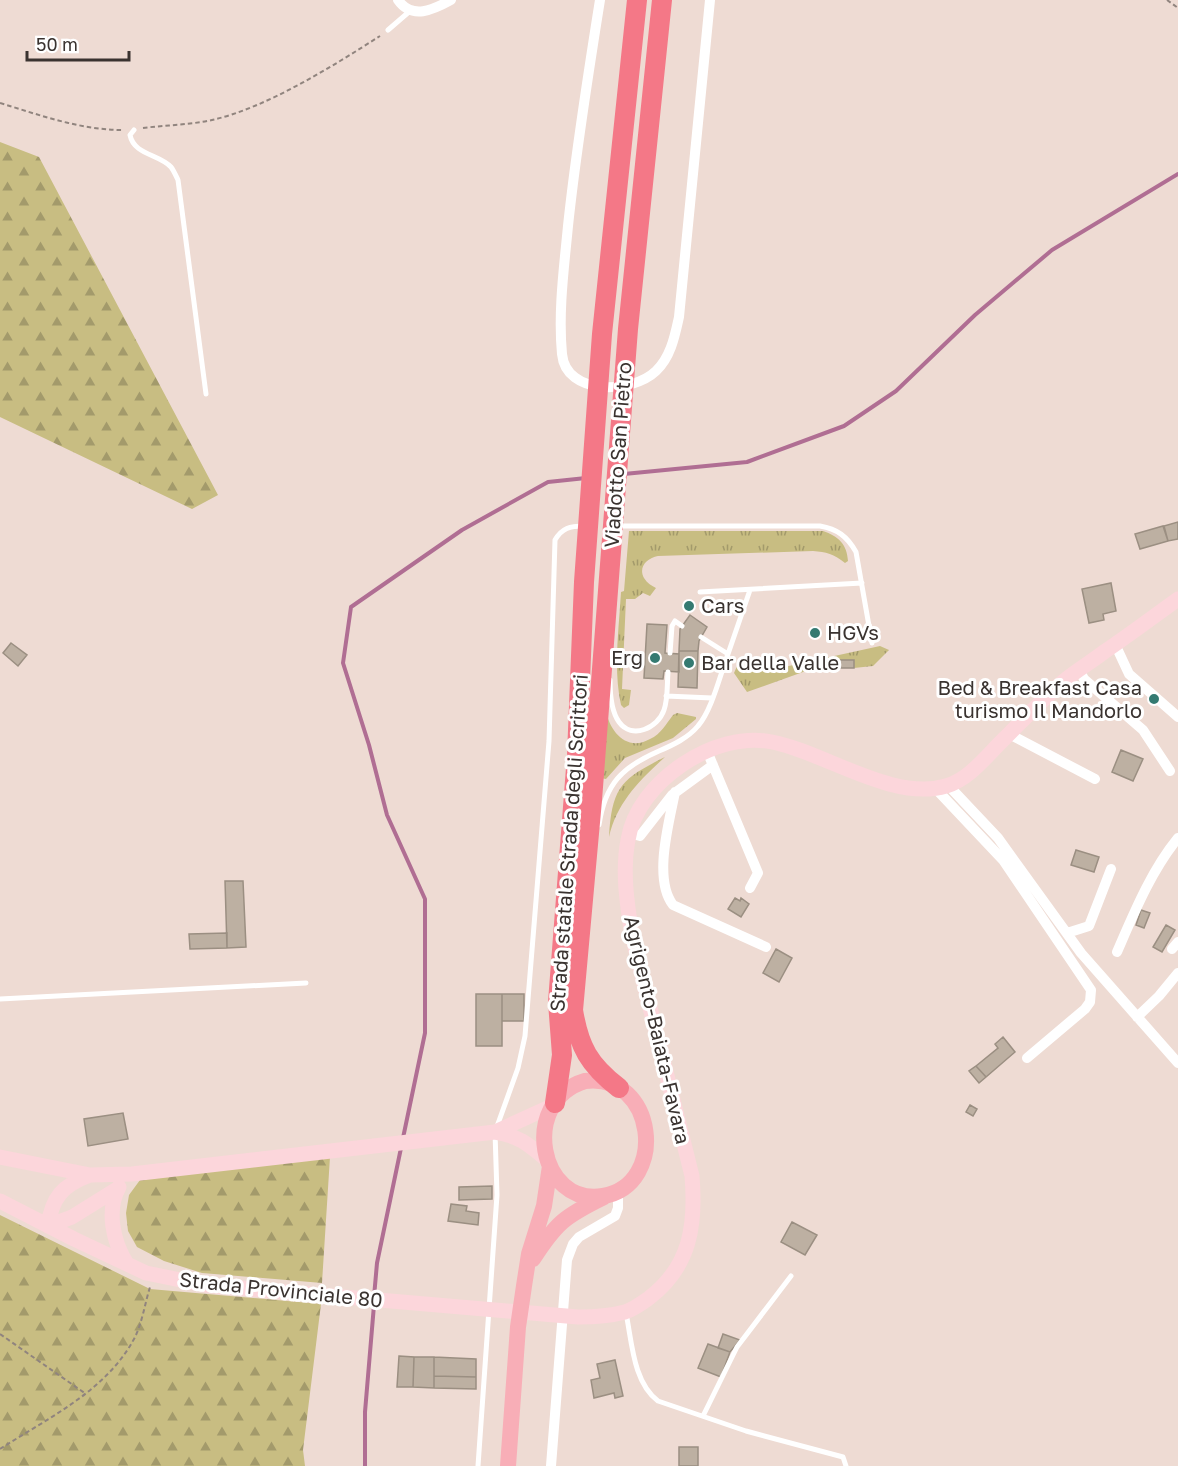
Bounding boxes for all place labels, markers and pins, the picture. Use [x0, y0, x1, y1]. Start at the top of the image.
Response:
place label: Cars [701, 593, 744, 617]
marker: Cars [682, 599, 696, 613]
place label: HGVs [827, 620, 879, 644]
marker: HGVs [808, 626, 822, 640]
place label: Erg [611, 645, 643, 669]
place label: Bar della Valle [701, 650, 839, 674]
marker: Erg [648, 651, 662, 665]
marker: Bar della Valle [682, 656, 696, 670]
place label: Bed & Breakfast Casa turismo Il Mandorlo [938, 675, 1142, 722]
marker: Bed & Breakfast Casa turismo Il Mandorlo [1147, 692, 1161, 706]

